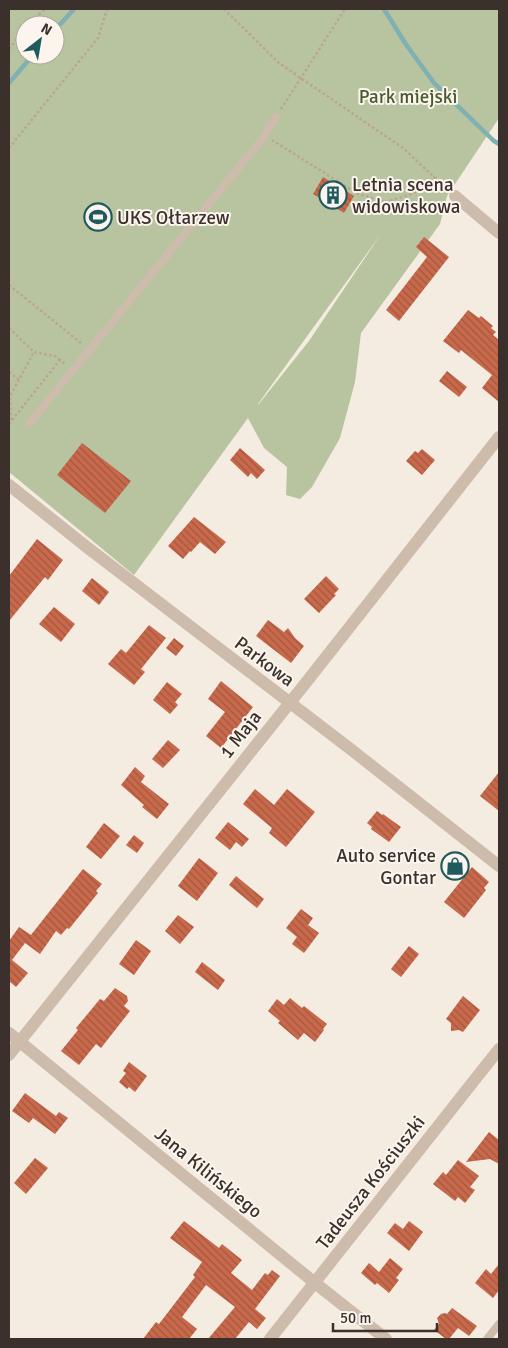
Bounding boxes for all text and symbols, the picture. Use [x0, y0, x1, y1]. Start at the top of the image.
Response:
north arrow [15, 15, 65, 65]
text: N [38, 19, 55, 39]
park label: Park miejski [359, 85, 457, 109]
place label: Letnia scena widowiskowa [352, 173, 460, 219]
building icon: Letnia scena widowiskowa [318, 180, 348, 210]
sports icon: UKS Ołtarzew [83, 202, 113, 232]
place label: UKS Ołtarzew [117, 206, 230, 230]
street label: Parkowa [230, 631, 299, 692]
street label: 1 Maja [215, 706, 267, 763]
place label: Auto service Gontar [336, 844, 436, 890]
shop icon: Auto service Gontar [440, 851, 470, 881]
street label: Tadeusza Kościuszki [311, 1111, 431, 1254]
street label: Jana Kilińskiego [150, 1122, 267, 1224]
scale bar [333, 1300, 437, 1332]
text: 50 m [340, 1309, 371, 1327]

